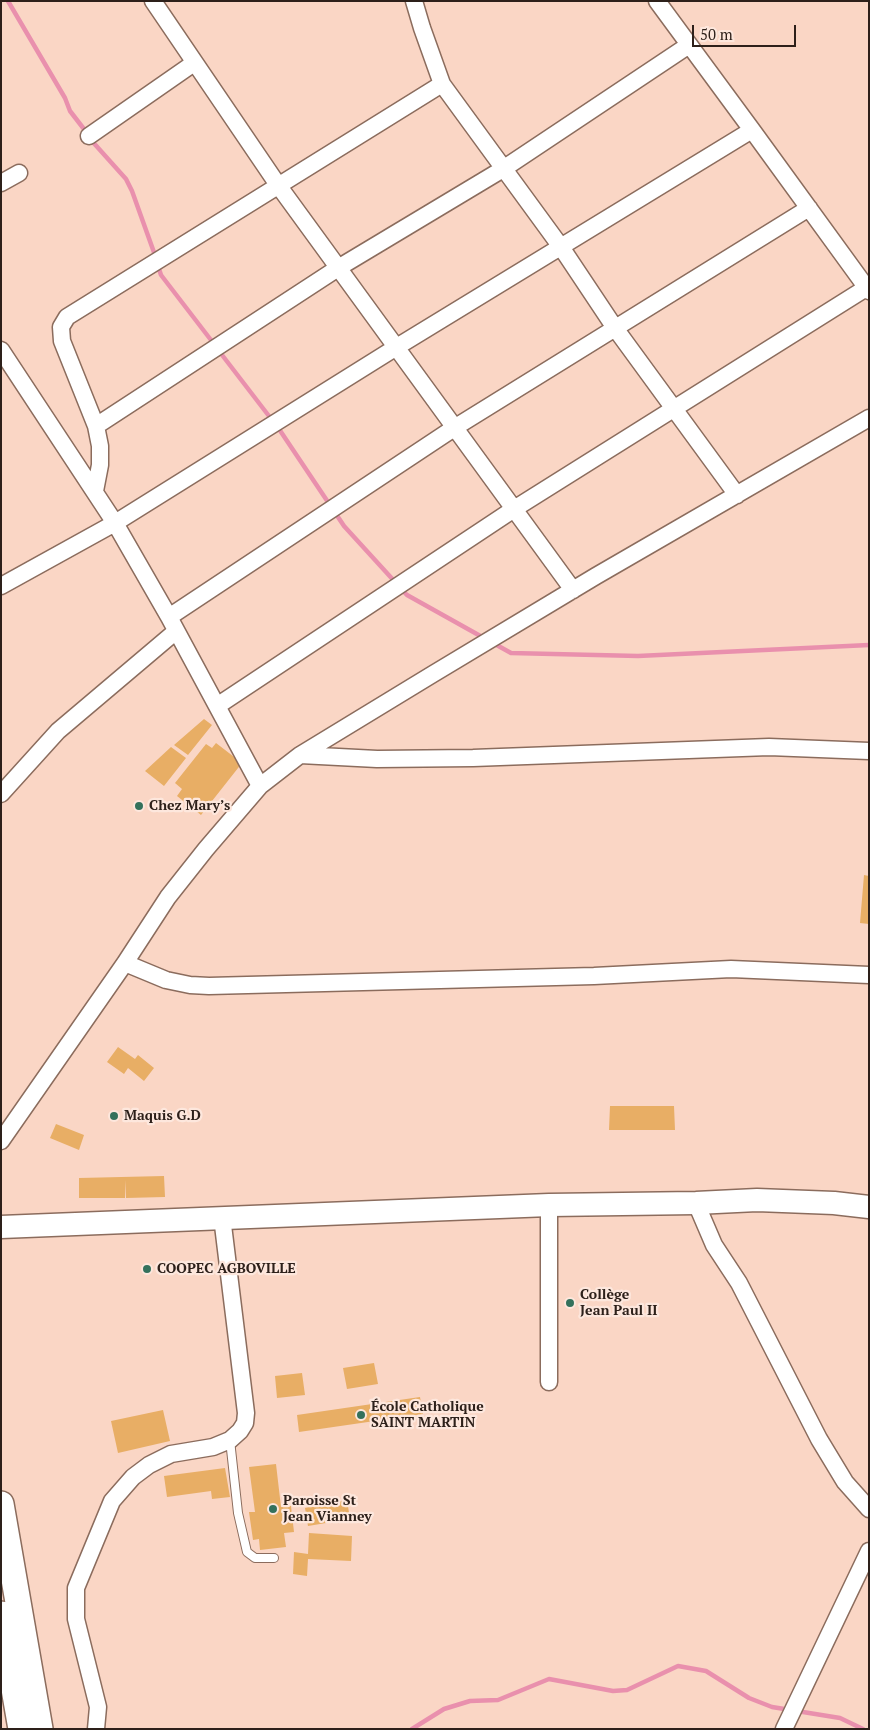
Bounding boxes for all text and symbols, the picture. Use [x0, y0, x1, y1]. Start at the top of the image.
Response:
scale bar [695, 15, 799, 47]
text: 50 m [700, 24, 733, 44]
place label: Chez Mary’s [149, 798, 230, 814]
marker: Chez Mary’s [133, 800, 145, 812]
place label: Maquis G.D [124, 1108, 201, 1124]
marker: Maquis G.D [108, 1110, 120, 1122]
place label: COOPEC AGBOVILLE [157, 1261, 296, 1277]
marker: COOPEC AGBOVILLE [141, 1263, 153, 1275]
place label: Collège Jean Paul II [580, 1287, 657, 1320]
marker: Collège Jean Paul II [564, 1297, 576, 1309]
place label: École Catholique SAINT MARTIN [371, 1399, 484, 1431]
marker: École Catholique SAINT MARTIN [355, 1409, 367, 1421]
place label: Paroisse St Jean Vianney [283, 1493, 372, 1525]
marker: Paroisse St Jean Vianney [267, 1503, 279, 1515]

